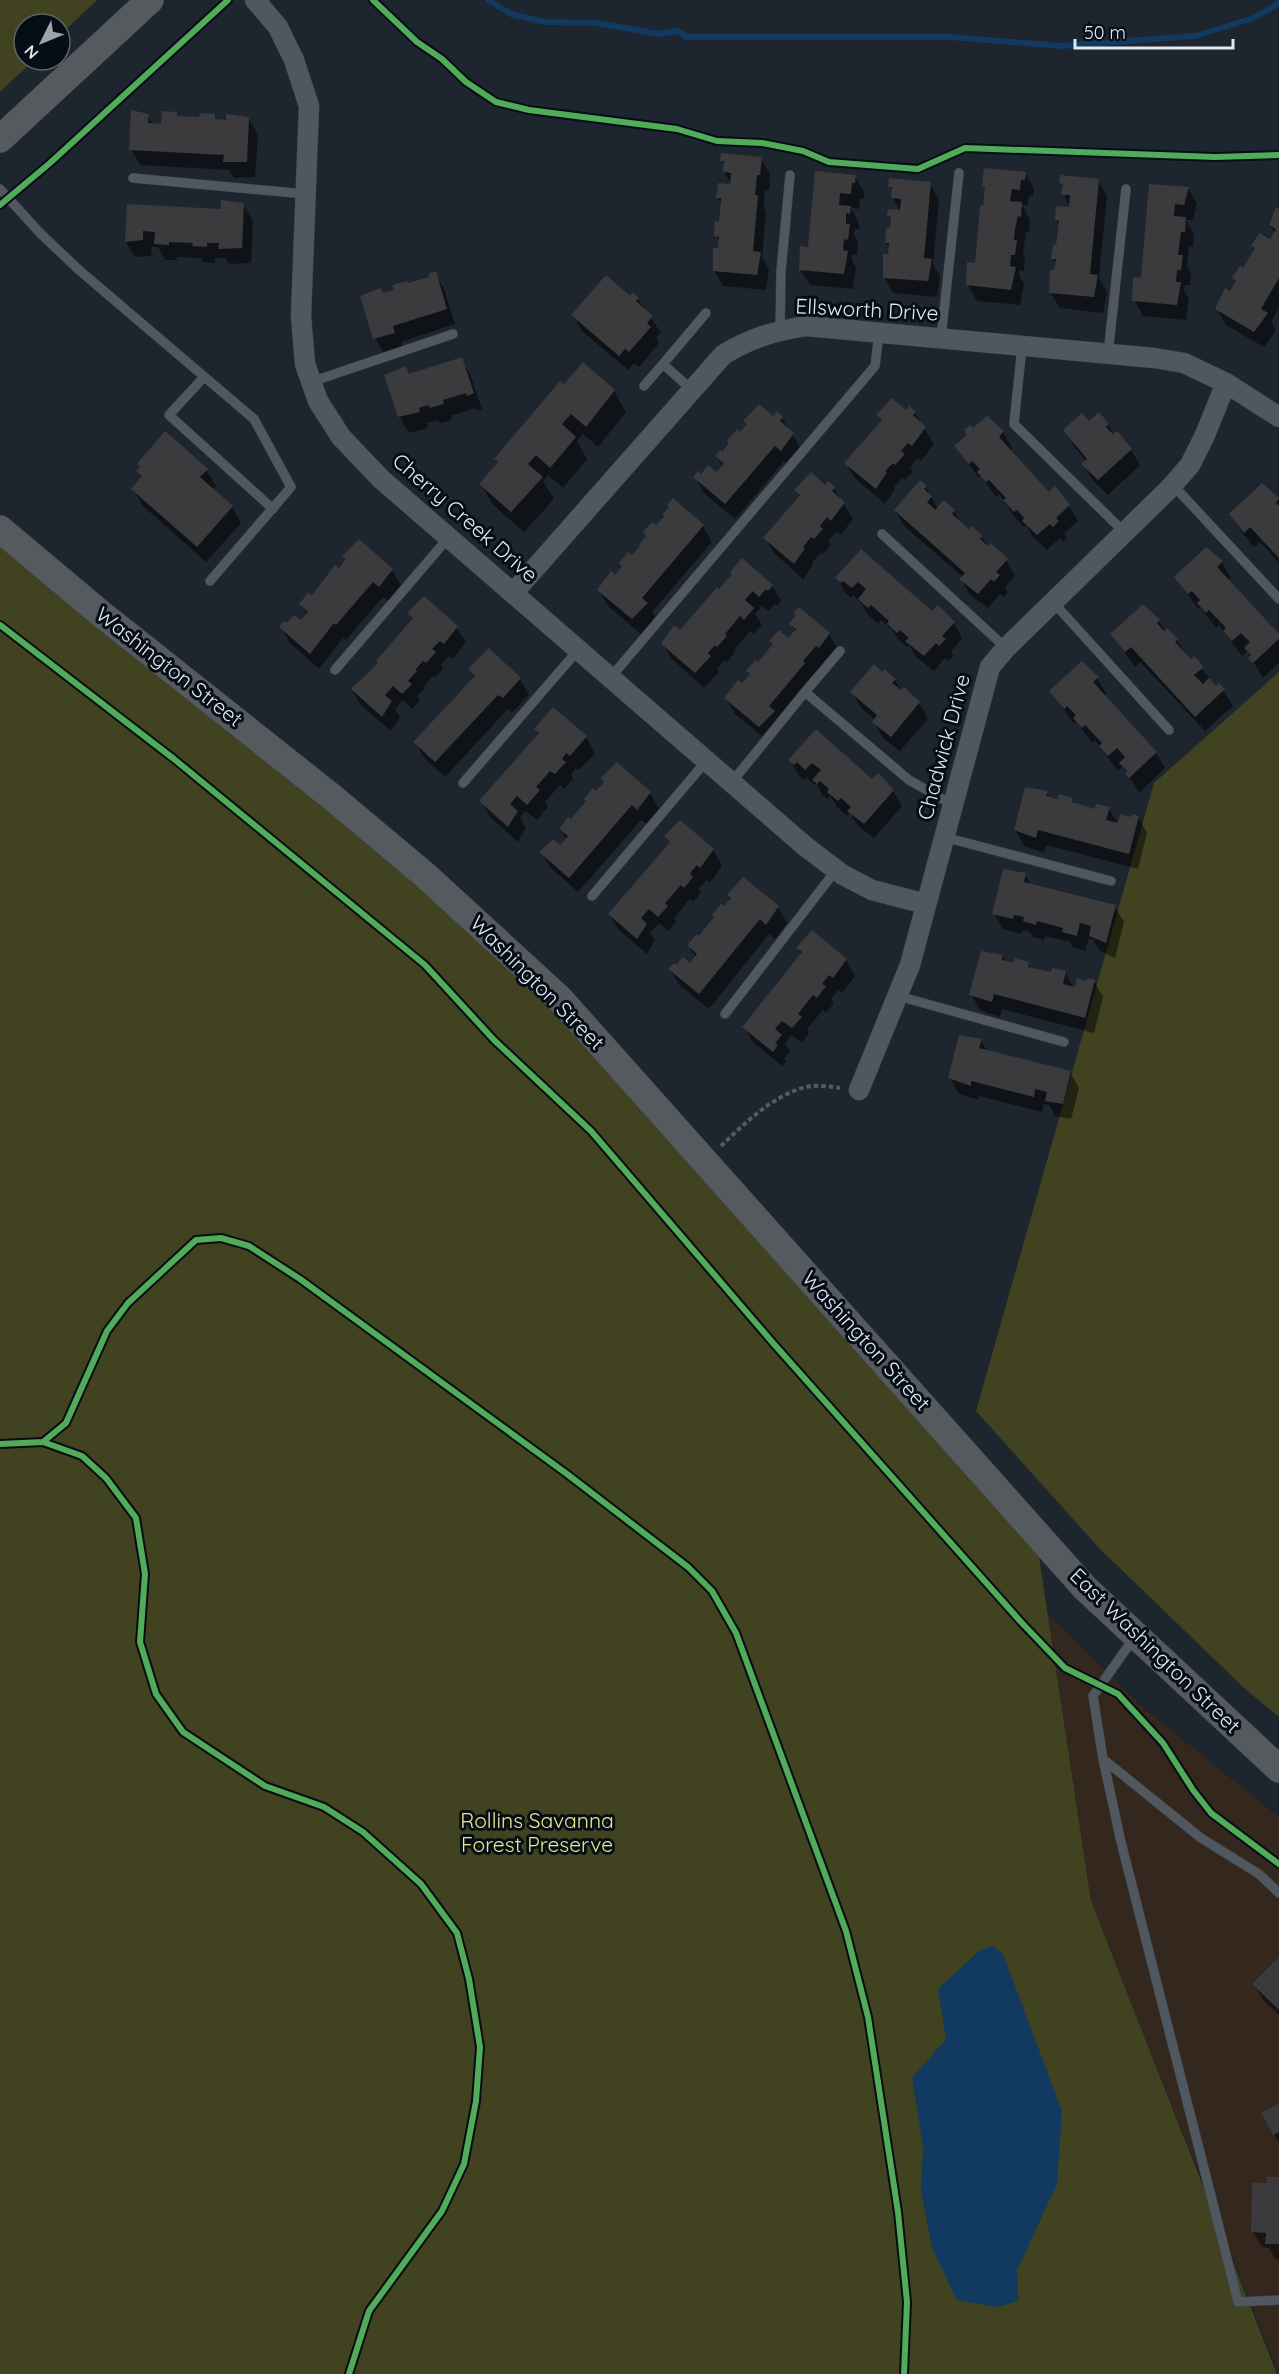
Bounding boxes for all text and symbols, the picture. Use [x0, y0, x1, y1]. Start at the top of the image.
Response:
north arrow [12, 12, 72, 72]
scale bar [1075, 12, 1232, 50]
text: 50 m [1084, 21, 1126, 44]
text: N [20, 41, 42, 63]
street label: Ellsworth Drive [795, 292, 939, 326]
street label: Cherry Creek Drive [388, 447, 544, 587]
street label: Washington Street [91, 601, 248, 732]
street label: Chadwick Drive [911, 671, 975, 822]
street label: Washington Street [465, 910, 610, 1055]
street label: Washington Street [797, 1265, 936, 1416]
street label: East Washington Street [1065, 1562, 1246, 1738]
park label: Rollins Savanna Forest Preserve [460, 1807, 614, 1857]

